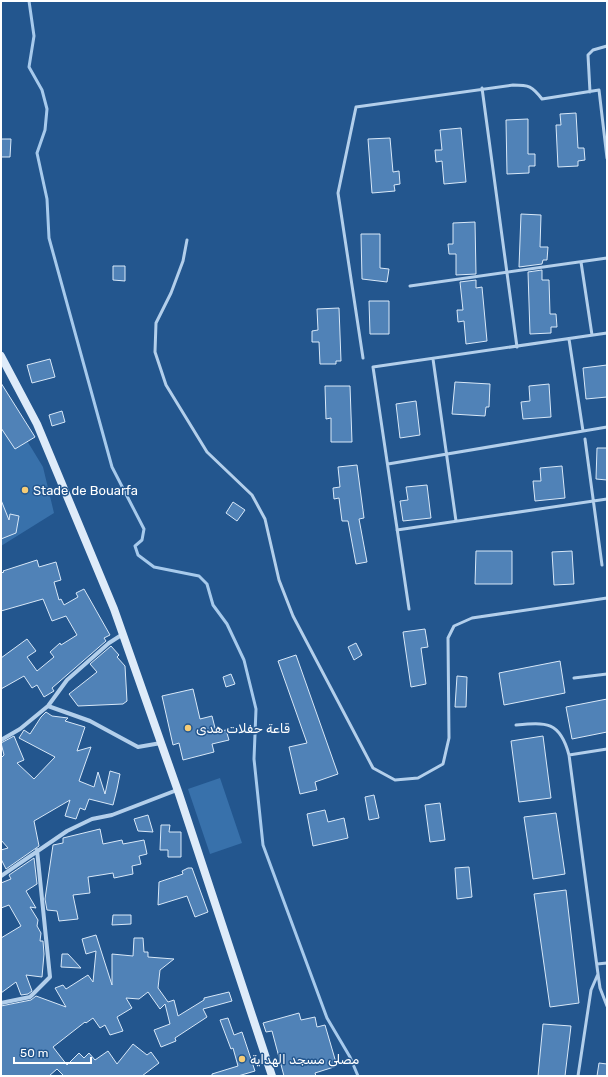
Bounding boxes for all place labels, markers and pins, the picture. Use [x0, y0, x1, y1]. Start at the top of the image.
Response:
place label: Stade de Bouarfa [33, 483, 138, 498]
marker: Stade de Bouarfa [20, 485, 30, 495]
place label: قاعة حفلات هدى [196, 721, 290, 736]
marker: قاعة حفلات هدى [183, 723, 193, 733]
place label: مصلى مسجد الهداية [250, 1052, 359, 1068]
marker: مصلى مسجد الهداية [237, 1054, 247, 1064]

